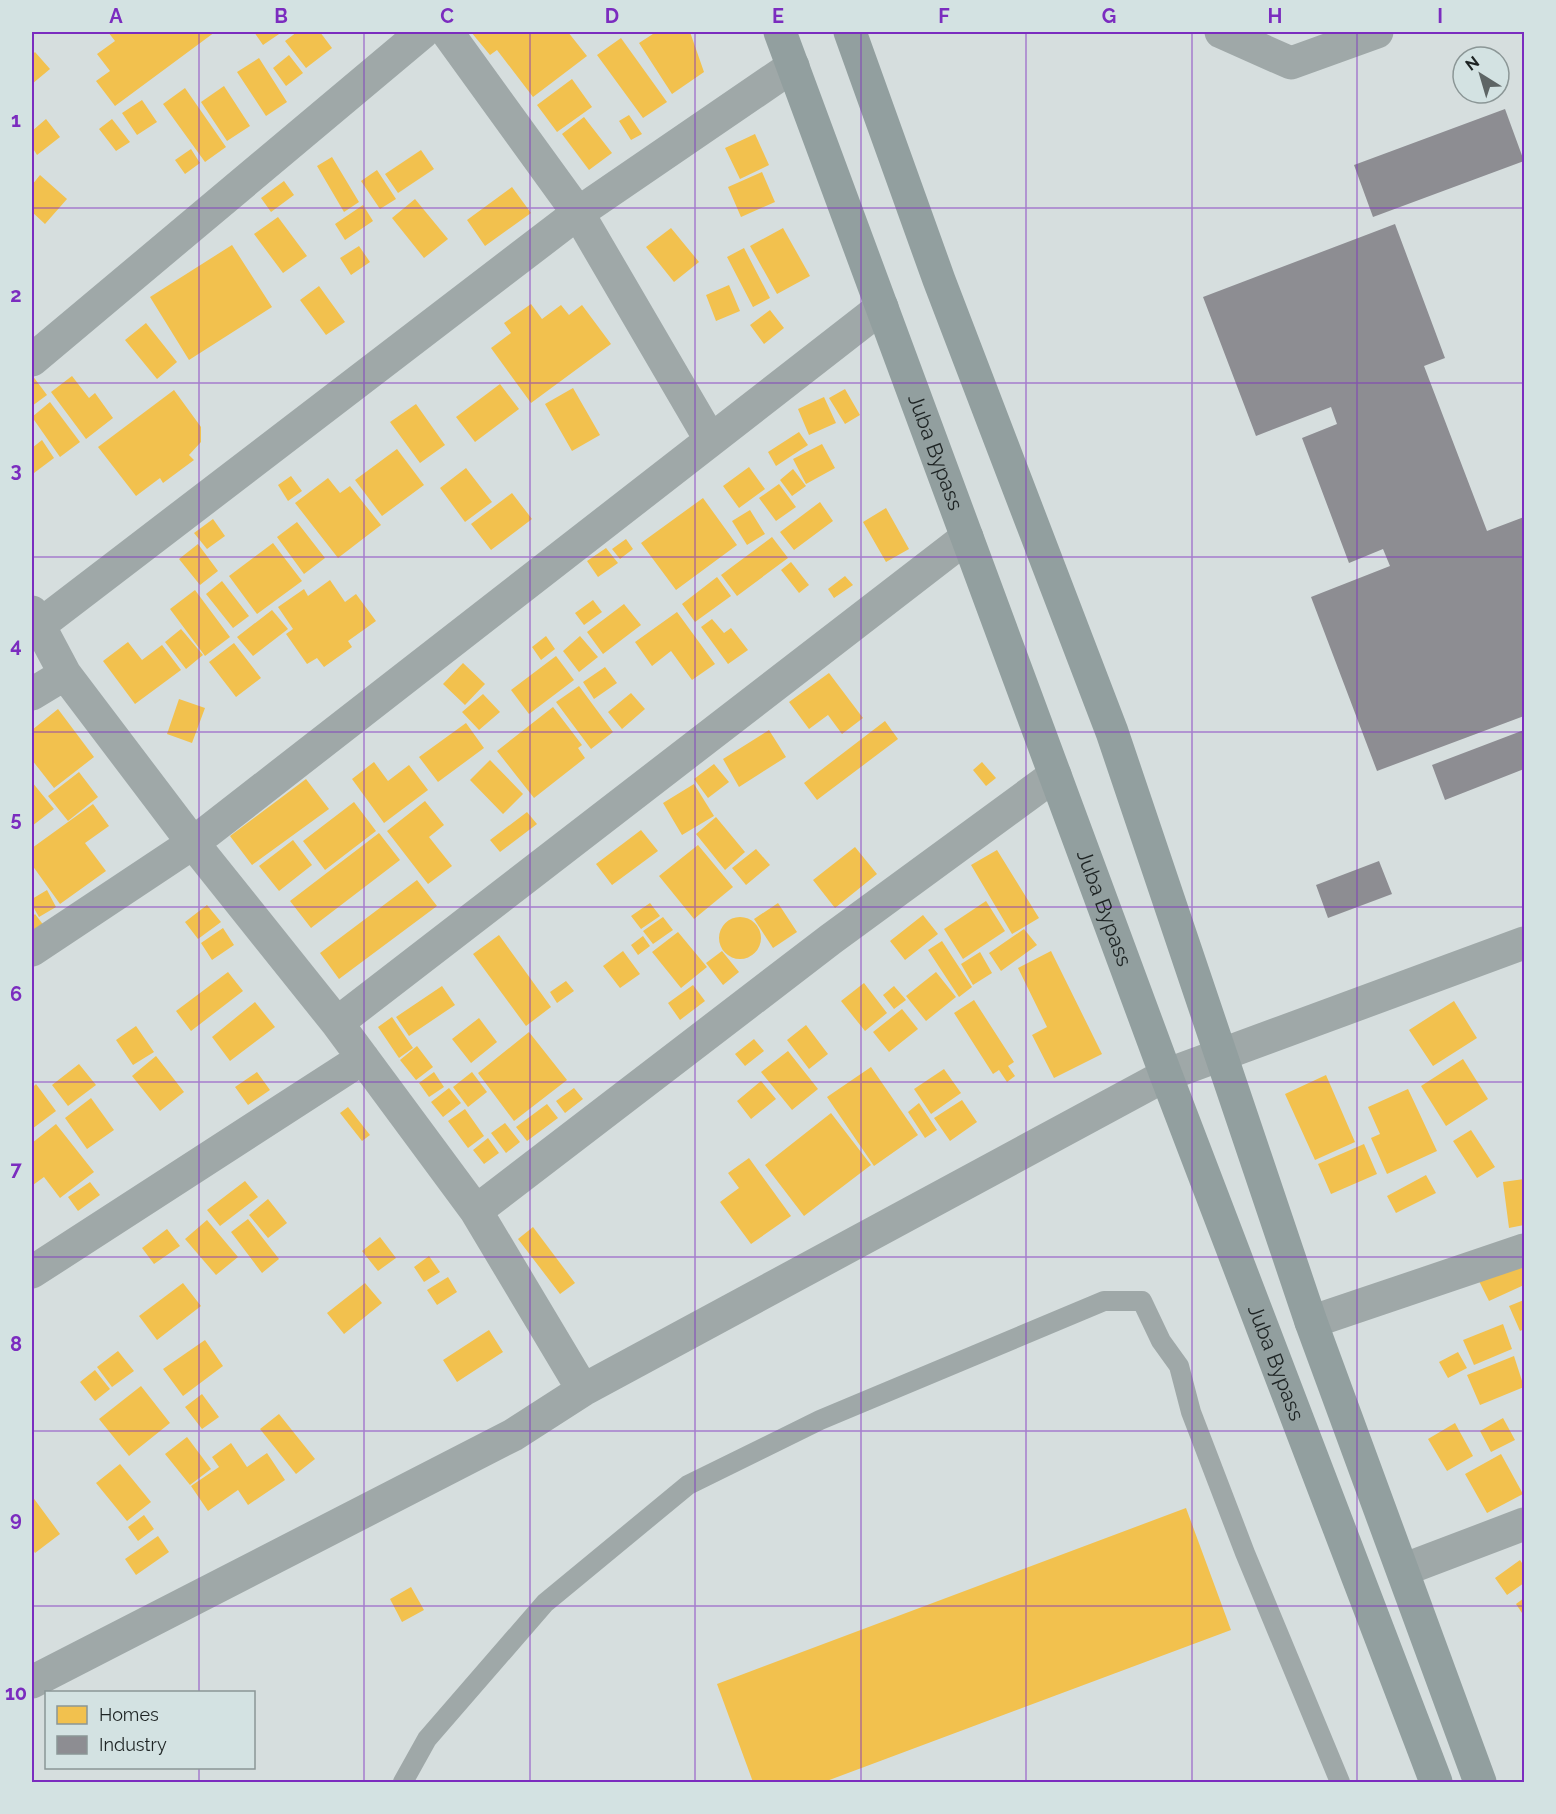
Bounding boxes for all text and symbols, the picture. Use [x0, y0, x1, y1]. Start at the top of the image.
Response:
text: A [109, 4, 123, 28]
text: B [274, 4, 288, 28]
text: C [440, 4, 454, 28]
text: D [605, 4, 619, 28]
text: E [772, 4, 784, 28]
text: F [938, 4, 950, 28]
text: G [1102, 4, 1116, 28]
text: H [1268, 4, 1282, 28]
text: I [1437, 4, 1443, 28]
north arrow [1451, 45, 1511, 105]
text: N [1462, 52, 1483, 75]
text: 1 [11, 108, 21, 132]
text: 2 [10, 283, 22, 307]
street label: Juba Bypass [903, 390, 969, 514]
text: 3 [10, 458, 22, 482]
text: 4 [10, 633, 22, 657]
text: 5 [10, 807, 22, 831]
street label: Juba Bypass [1072, 846, 1138, 969]
text: 6 [10, 982, 22, 1006]
text: 7 [10, 1157, 22, 1181]
street label: Juba Bypass [1243, 1301, 1310, 1424]
text: 8 [10, 1332, 22, 1356]
text: 9 [10, 1507, 22, 1531]
text: 10 [5, 1681, 27, 1705]
legend [45, 1691, 255, 1769]
text: Homes [99, 1704, 159, 1725]
text: Industry [99, 1734, 167, 1755]

